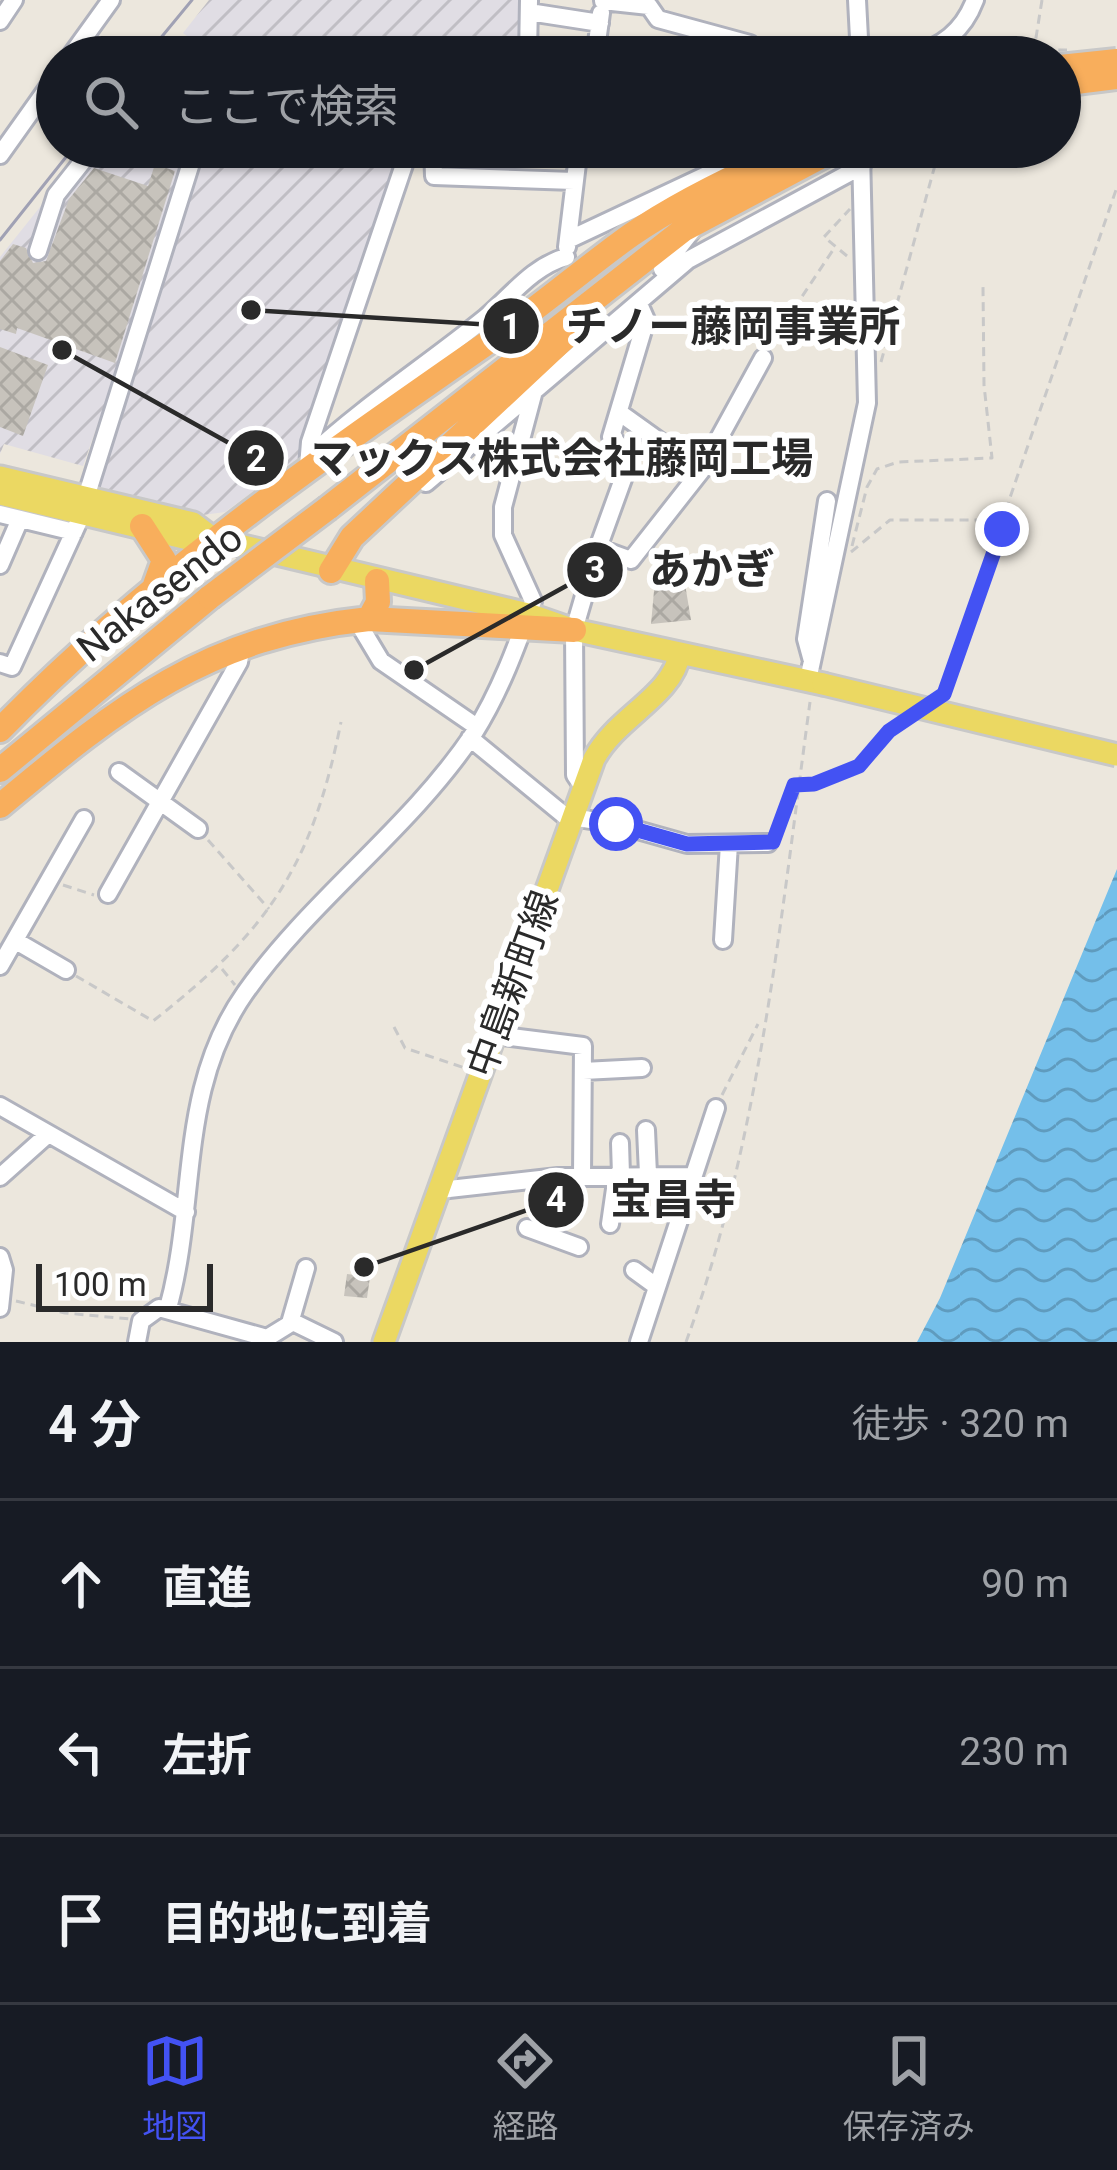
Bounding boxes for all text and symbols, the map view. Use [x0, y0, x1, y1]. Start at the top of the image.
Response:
search box [36, 36, 1081, 168]
icon: search [78, 69, 144, 135]
text: ここで検索 [174, 80, 399, 133]
callout: チノー藤岡事業所 [481, 287, 925, 365]
text: チノー藤岡事業所 [566, 302, 900, 351]
text: 1 [501, 306, 521, 348]
callout: マックス株式会社藤岡工場 [226, 419, 838, 497]
text: マックス株式会社藤岡工場 [311, 434, 813, 483]
text: 2 [246, 438, 266, 480]
route end [975, 502, 1029, 556]
street label: Nakasendo [68, 514, 252, 672]
callout: あかぎ [565, 531, 799, 609]
text: あかぎ [649, 545, 775, 594]
text: 3 [585, 549, 605, 591]
route start [589, 797, 643, 851]
street label: 中島新町線 [458, 885, 568, 1083]
callout: 宝昌寺 [526, 1161, 760, 1239]
text: 宝昌寺 [610, 1175, 736, 1224]
text: 4 [546, 1179, 566, 1221]
scale bar [36, 1258, 213, 1311]
text: 100 m [54, 1265, 147, 1304]
text: 4 分 [48, 1395, 141, 1454]
text: 徒歩 · 320 m [852, 1401, 1069, 1447]
icon: ahead [48, 1551, 114, 1617]
text: 直進 [162, 1561, 252, 1614]
text: 90 m [981, 1561, 1069, 1607]
icon: left [48, 1719, 114, 1785]
text: 左折 [162, 1729, 252, 1782]
text: 230 m [959, 1729, 1069, 1775]
icon: arrive [48, 1887, 114, 1953]
text: 目的地に到着 [162, 1897, 432, 1950]
tab: 地図 [142, 2028, 208, 2148]
tab: 経路 [492, 2028, 558, 2148]
tab: 保存済み [843, 2028, 975, 2148]

